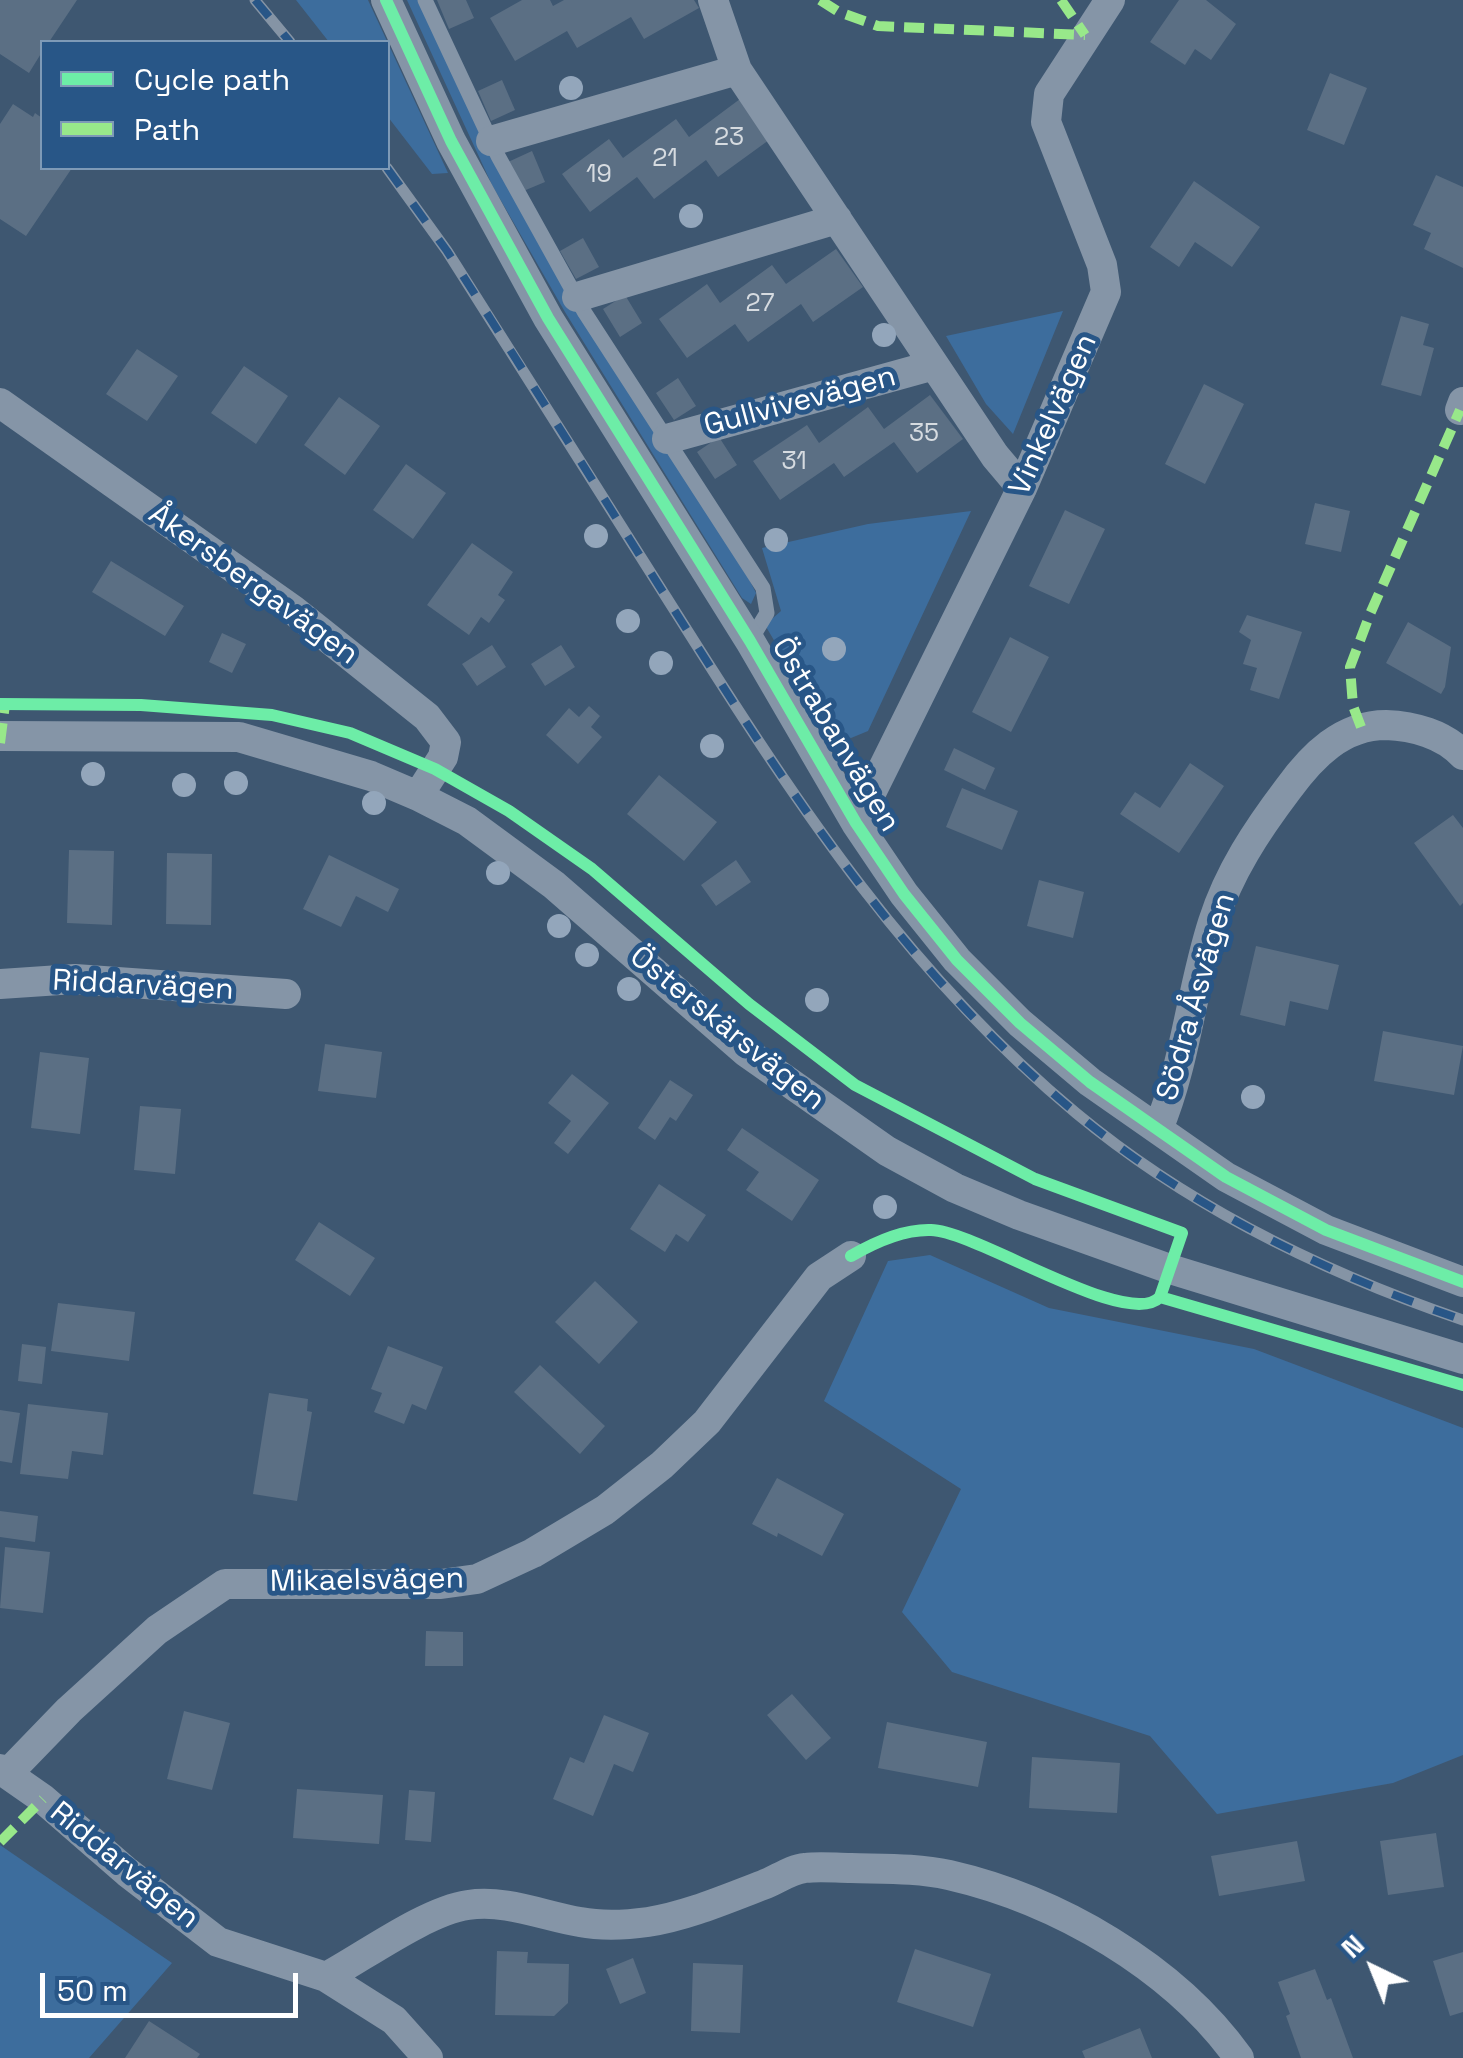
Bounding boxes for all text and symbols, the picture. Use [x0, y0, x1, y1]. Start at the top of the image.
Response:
legend [40, 40, 390, 170]
text: Cycle path [134, 60, 290, 99]
text: Path [134, 110, 200, 149]
house number: 23 [714, 123, 744, 153]
house number: 21 [652, 144, 678, 174]
house number: 19 [586, 160, 612, 190]
house number: 27 [746, 289, 774, 319]
street label: Vinkelvägen [1002, 329, 1106, 501]
street label: Gullvivevägen [700, 359, 900, 445]
house number: 35 [909, 419, 939, 449]
house number: 31 [781, 447, 807, 477]
street label: Åkersbergavägen [141, 497, 365, 673]
street label: Östrabanvägen [763, 632, 907, 838]
street label: Södra Åsvägen [1150, 889, 1244, 1105]
street label: Österskärsvägen [622, 939, 832, 1119]
street label: Riddarvägen [51, 963, 235, 1009]
street label: Mikaelsvägen [270, 1561, 464, 1601]
street label: Riddarvägen [42, 1795, 206, 1937]
north arrow [1323, 1918, 1423, 2018]
text: N [1333, 1927, 1372, 1966]
scale bar [45, 1953, 302, 2015]
text: 50 m [57, 1971, 128, 2010]

